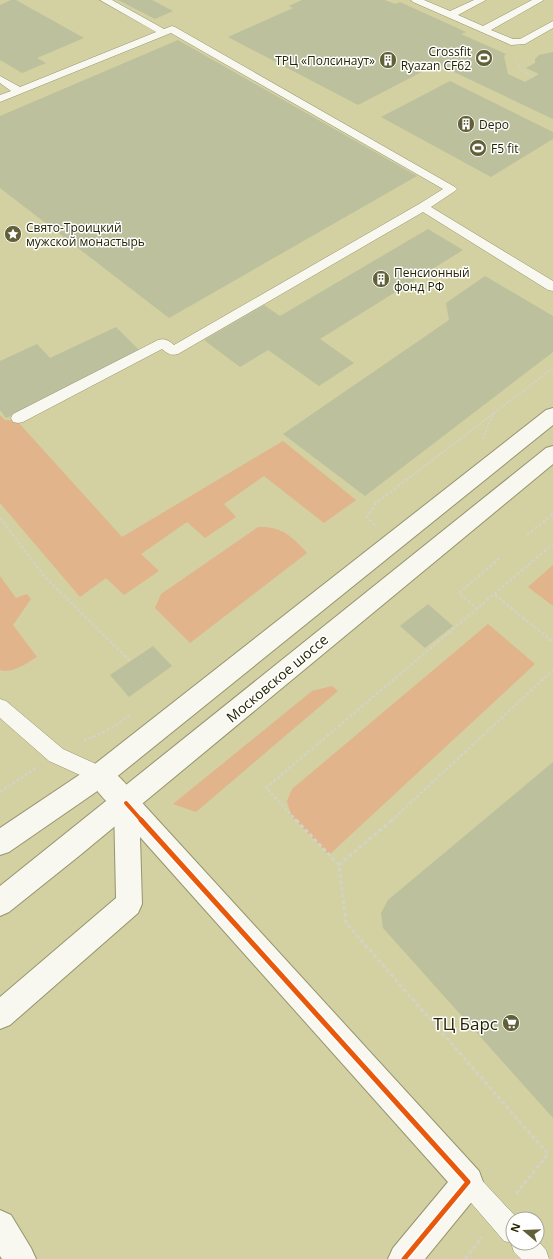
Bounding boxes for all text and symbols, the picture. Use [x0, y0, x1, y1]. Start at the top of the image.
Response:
place label: Crossfit Ryazan CF62 [401, 43, 471, 74]
sports icon: Crossfit Ryazan CF62 [474, 48, 494, 68]
building icon: ТРЦ «Полсинаут» [378, 50, 398, 70]
place label: ТРЦ «Полсинаут» [275, 52, 375, 69]
building icon: Depo [456, 114, 476, 134]
place label: Depo [479, 116, 509, 133]
sports icon: F5 fit [468, 138, 488, 158]
place label: F5 fit [491, 140, 519, 157]
place label: Свято-Троицкий мужской монастырь [26, 219, 145, 250]
place icon: Свято-Троицкий мужской монастырь [3, 224, 23, 244]
place label: Пенсионный фонд РФ [394, 264, 470, 295]
building icon: Пенсионный фонд РФ [371, 269, 391, 289]
street label: Московское шоссе [222, 630, 332, 726]
place label: ТЦ Барс [433, 1012, 498, 1035]
supermarket icon: ТЦ Барс [501, 1013, 521, 1033]
north arrow [505, 1211, 545, 1251]
text: N [507, 1221, 524, 1234]

